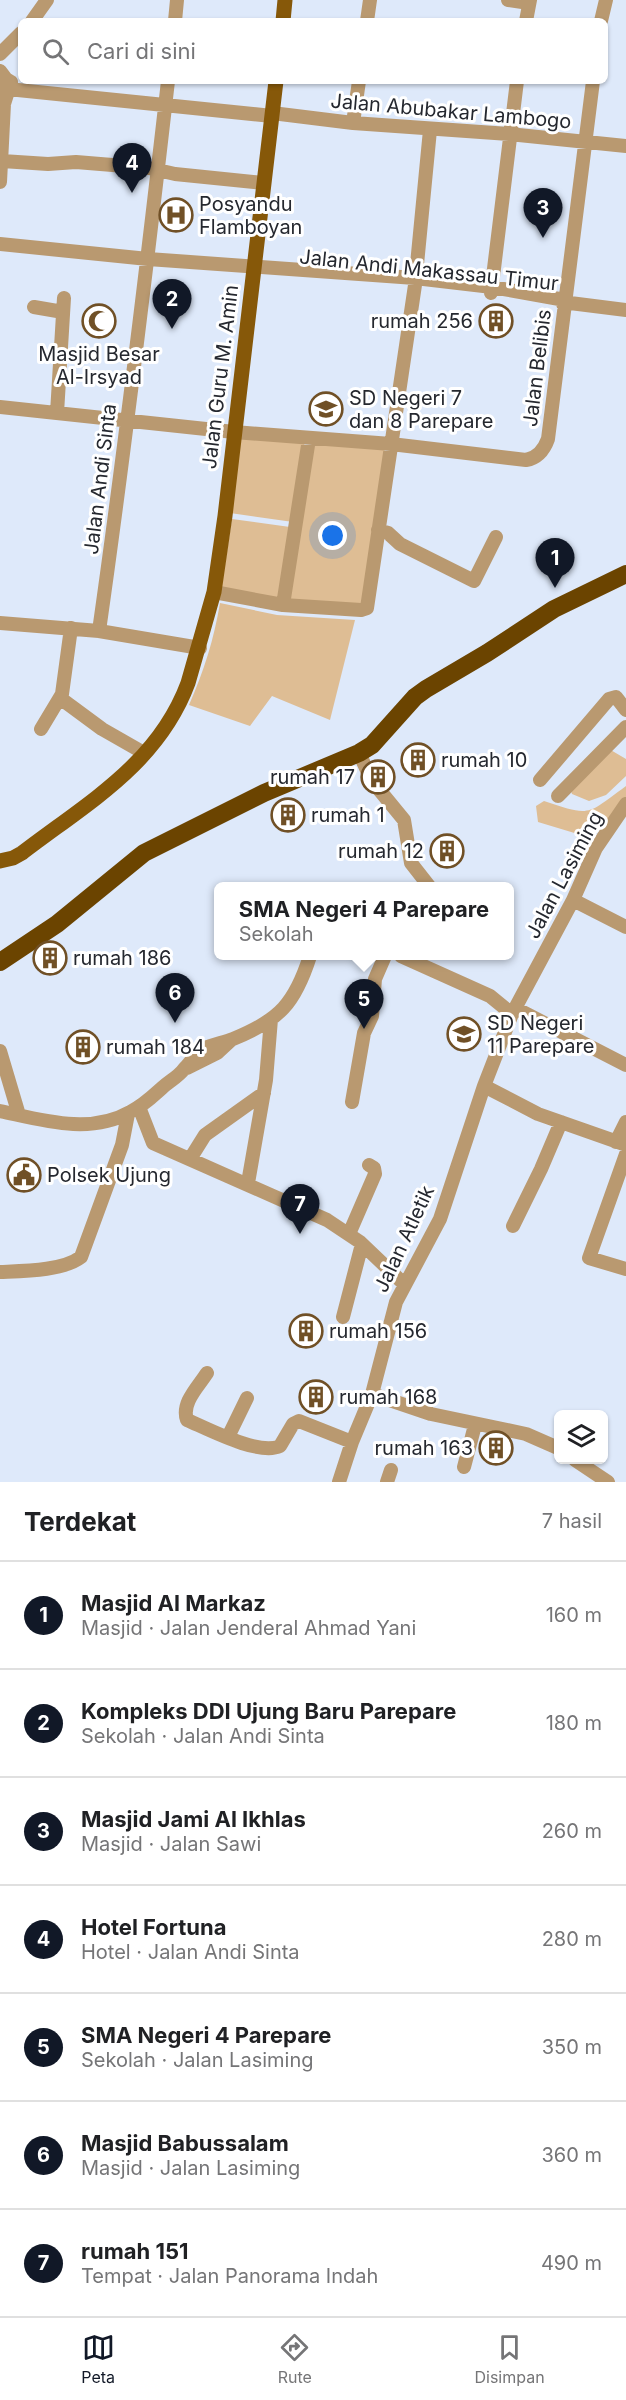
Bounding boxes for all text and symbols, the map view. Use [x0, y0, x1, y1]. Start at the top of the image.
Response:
search box [18, 18, 608, 84]
icon: search [39, 35, 72, 68]
text: Cari di sini [87, 38, 196, 64]
street label: Jalan Abubakar Lambogo [330, 89, 572, 133]
pin: 4 [112, 144, 152, 193]
pin: 3 [524, 188, 562, 238]
place label: Posyandu Flamboyan [199, 192, 302, 239]
hospital icon: Posyandu Flamboyan [158, 197, 194, 233]
street label: Jalan Andi Makassau Timur [298, 244, 560, 296]
pin: 2 [152, 280, 192, 329]
street label: Jalan Guru M. Amin [197, 284, 243, 470]
mosque icon: Masjid Besar Al-Irsyad [81, 303, 117, 339]
building icon: rumah 256 [478, 303, 514, 339]
street label: Jalan Belibis [518, 308, 556, 428]
place label: rumah 256 [371, 309, 473, 333]
place label: Masjid Besar Al-Irsyad [38, 342, 160, 389]
place label: SD Negeri 7 dan 8 Parepare [349, 386, 493, 433]
school or university icon: SD Negeri 7 dan 8 Parepare [308, 391, 344, 427]
street label: Jalan Andi Sinta [79, 402, 121, 556]
your location [318, 521, 347, 550]
pin: 1 [536, 538, 574, 588]
building icon: rumah 10 [400, 742, 436, 778]
place label: rumah 10 [441, 748, 527, 772]
building icon: rumah 17 [360, 759, 396, 795]
place label: rumah 17 [270, 765, 355, 789]
building icon: rumah 1 [270, 797, 306, 833]
place label: rumah 1 [311, 803, 385, 827]
street label: Jalan Lasiming [520, 807, 608, 943]
building icon: rumah 12 [429, 833, 465, 869]
place label: rumah 12 [338, 839, 424, 863]
popup [214, 882, 514, 960]
text: SMA Negeri 4 Parepare [239, 896, 489, 922]
text: Sekolah [239, 922, 314, 946]
building icon: rumah 186 [32, 940, 68, 976]
place label: rumah 186 [73, 946, 171, 970]
pin: 6 [156, 974, 195, 1023]
pin: 5 [344, 980, 384, 1029]
place label: SD Negeri 11 Parepare [487, 1011, 594, 1058]
school or university icon: SD Negeri 11 Parepare [446, 1016, 482, 1052]
building icon: rumah 184 [65, 1029, 101, 1065]
place label: rumah 184 [106, 1035, 205, 1059]
public building icon: Polsek Ujung [6, 1157, 42, 1193]
place label: Polsek Ujung [47, 1163, 171, 1187]
street label: Jalan Atletik [369, 1182, 439, 1296]
pin: 7 [280, 1184, 320, 1234]
building icon: rumah 156 [288, 1313, 324, 1349]
place label: rumah 156 [329, 1319, 427, 1343]
building icon: rumah 168 [298, 1379, 334, 1415]
place label: rumah 168 [339, 1385, 437, 1409]
map controls [554, 1410, 608, 1464]
button: layers [554, 1410, 608, 1464]
building icon: rumah 163 [478, 1430, 514, 1466]
place label: rumah 163 [375, 1436, 473, 1460]
text: Terdekat [24, 1506, 136, 1537]
text: 7 hasil [542, 1509, 602, 1533]
text: Masjid Al Markaz [81, 1590, 266, 1616]
text: 1 [39, 1603, 48, 1627]
text: 160 m [546, 1603, 602, 1627]
text: Masjid · Jalan Jenderal Ahmad Yani [81, 1616, 416, 1640]
text: Kompleks DDI Ujung Baru Parepare [81, 1698, 456, 1724]
text: 2 [37, 1711, 50, 1735]
text: 180 m [546, 1711, 602, 1735]
text: Sekolah · Jalan Andi Sinta [81, 1724, 325, 1748]
text: Masjid Jami Al Ikhlas [81, 1806, 306, 1832]
text: 3 [37, 1819, 50, 1843]
text: 260 m [542, 1819, 602, 1843]
text: Masjid · Jalan Sawi [81, 1832, 261, 1856]
text: Hotel Fortuna [81, 1914, 226, 1940]
text: 4 [37, 1927, 50, 1951]
text: 280 m [542, 1927, 602, 1951]
text: Hotel · Jalan Andi Sinta [81, 1940, 300, 1964]
text: SMA Negeri 4 Parepare [81, 2022, 331, 2048]
text: 5 [37, 2035, 50, 2059]
text: 350 m [542, 2035, 602, 2059]
text: Sekolah · Jalan Lasiming [81, 2048, 313, 2072]
text: Masjid Babussalam [81, 2130, 289, 2156]
text: 6 [37, 2143, 50, 2167]
text: 360 m [541, 2143, 602, 2167]
text: Masjid · Jalan Lasiming [81, 2156, 300, 2180]
text: rumah 151 [81, 2238, 188, 2264]
text: 7 [38, 2251, 49, 2275]
text: 490 m [541, 2251, 602, 2275]
text: Tempat · Jalan Panorama Indah [81, 2264, 378, 2288]
tab: Peta [81, 2331, 115, 2387]
tab: Rute [278, 2331, 312, 2387]
tab: Disimpan [475, 2331, 545, 2387]

